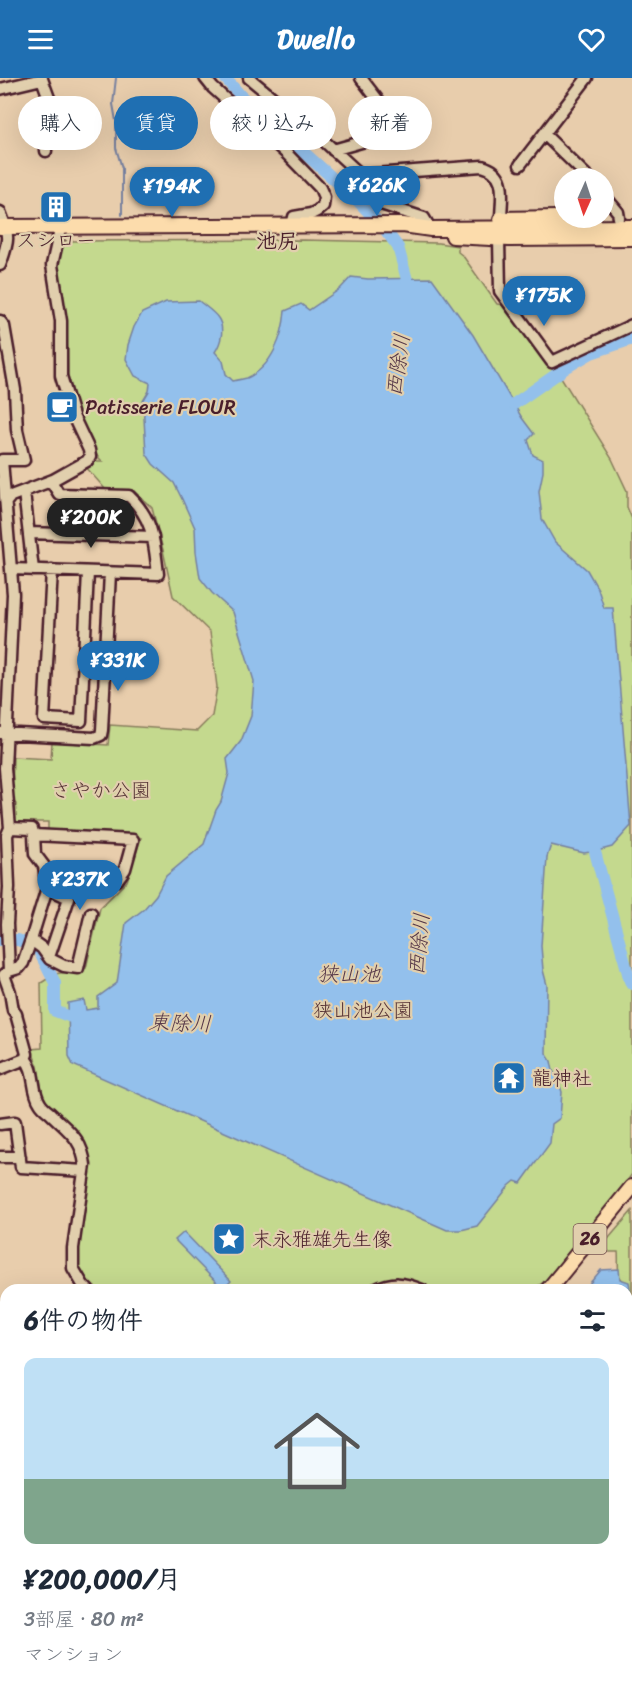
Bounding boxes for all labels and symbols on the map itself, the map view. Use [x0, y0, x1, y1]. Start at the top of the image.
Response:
pin: ¥626K [335, 166, 419, 217]
pin: ¥194K [130, 167, 214, 218]
north arrow [554, 168, 614, 228]
building icon: スシロー [38, 189, 74, 225]
district label: 池尻 [256, 222, 298, 260]
place label: スシロー [16, 223, 96, 258]
pin: ¥175K [502, 276, 586, 327]
water label: 西除川 [375, 331, 421, 399]
cafe icon: Patisserie FLOUR [44, 389, 80, 425]
place label: Patisserie FLOUR [85, 390, 236, 425]
pin: ¥200K [49, 498, 133, 549]
pin: ¥331K [76, 641, 160, 692]
park label: さやか公園 [51, 773, 151, 808]
pin: ¥237K [38, 860, 122, 911]
water label: 西除川 [397, 911, 441, 977]
water label: 狭山池 [318, 955, 381, 993]
park label: 狭山池公園 [313, 993, 413, 1028]
water label: 東除川 [148, 1003, 212, 1043]
temple icon: 龍神社 [491, 1060, 527, 1096]
place label: 龍神社 [532, 1061, 592, 1096]
place icon: 末永雅雄先生像 [211, 1221, 247, 1257]
place label: 末永雅雄先生像 [252, 1222, 392, 1257]
road number: 26 [574, 1224, 606, 1254]

